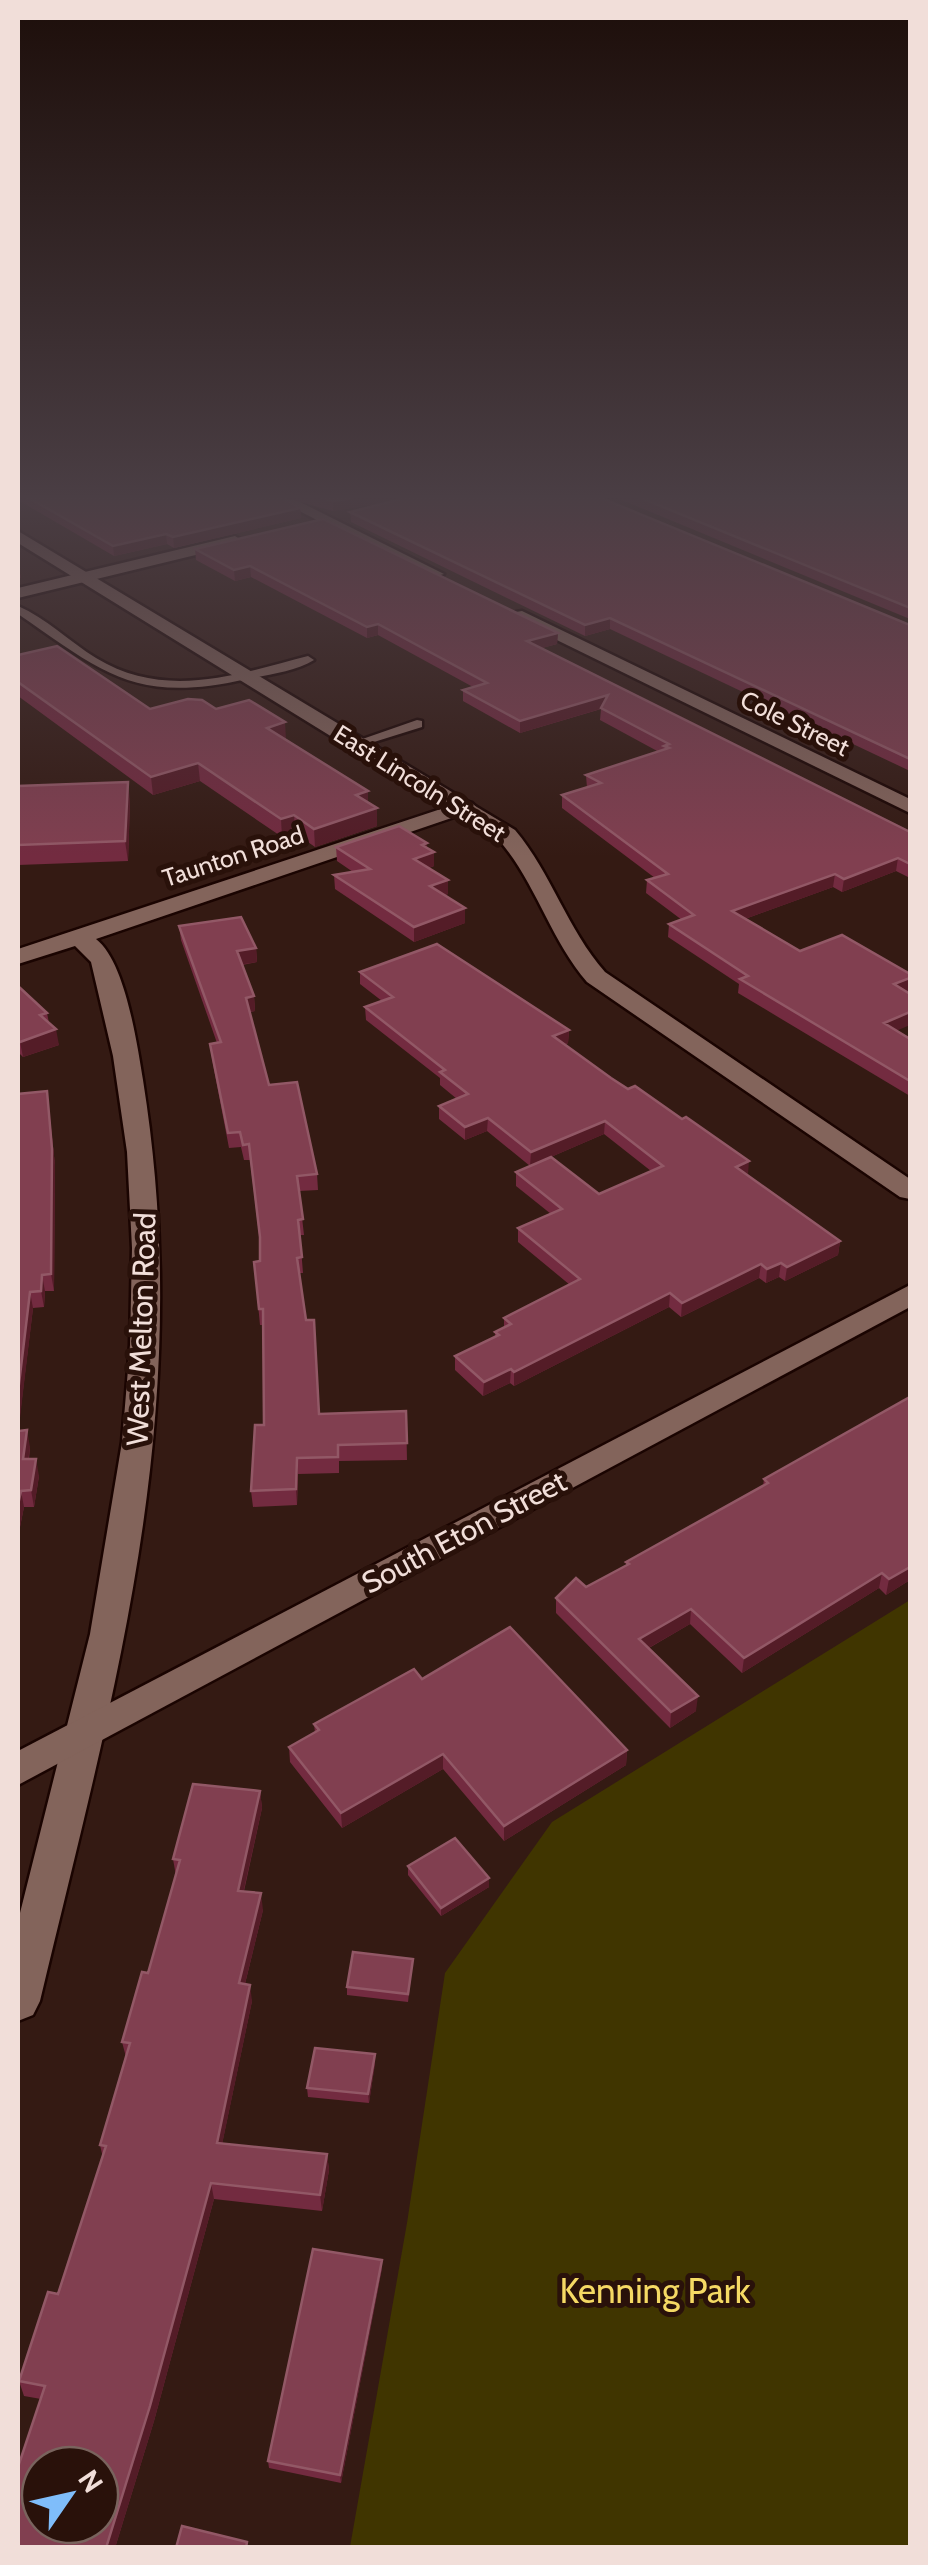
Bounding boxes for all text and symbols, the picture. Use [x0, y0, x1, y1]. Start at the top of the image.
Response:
street label: Cole Street [736, 684, 855, 762]
street label: East Lincoln Street [329, 718, 512, 848]
street label: Taunton Road [159, 819, 307, 893]
street label: West Melton Road [118, 1212, 164, 1446]
street label: South Eton Street [355, 1463, 573, 1601]
park label: Kenning Park [559, 2269, 751, 2312]
north arrow [20, 2445, 120, 2545]
text: N [71, 2463, 110, 2499]

